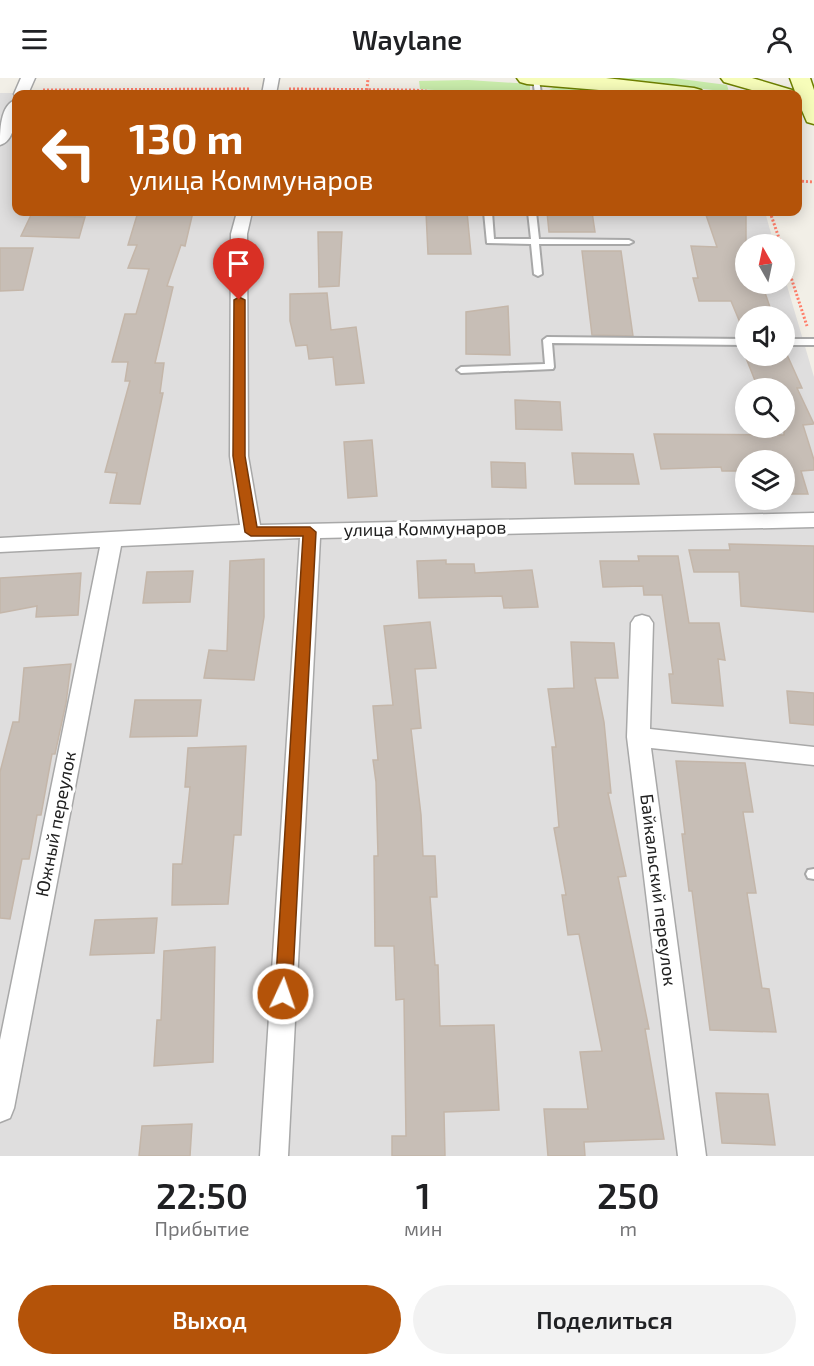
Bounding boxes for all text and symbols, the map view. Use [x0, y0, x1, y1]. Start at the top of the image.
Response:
icon: menu [18, 23, 51, 56]
text: Waylane [352, 23, 462, 55]
icon: person [763, 23, 796, 56]
text: 130 m [129, 112, 244, 162]
icon: left [30, 114, 108, 192]
text: улица Коммунаров [129, 163, 373, 195]
north arrow [735, 234, 795, 294]
map controls [735, 234, 795, 510]
pin [213, 238, 264, 300]
icon: arrive [222, 247, 255, 280]
button: sound [735, 306, 795, 366]
button: search [735, 378, 795, 438]
button: layers [735, 450, 795, 510]
street label: улица Коммунаров [343, 516, 507, 540]
street label: Южный переулок [30, 749, 80, 899]
street label: Байкальский переулок [636, 793, 682, 987]
position arrow [251, 962, 315, 1026]
text: 22:50 [156, 1173, 248, 1216]
text: 1 [416, 1173, 431, 1216]
text: 250 [597, 1173, 659, 1216]
text: Прибытие [155, 1216, 250, 1240]
text: мин [404, 1216, 442, 1240]
text: m [619, 1216, 637, 1240]
button: Выход [18, 1285, 401, 1354]
button: Поделиться [413, 1285, 796, 1354]

